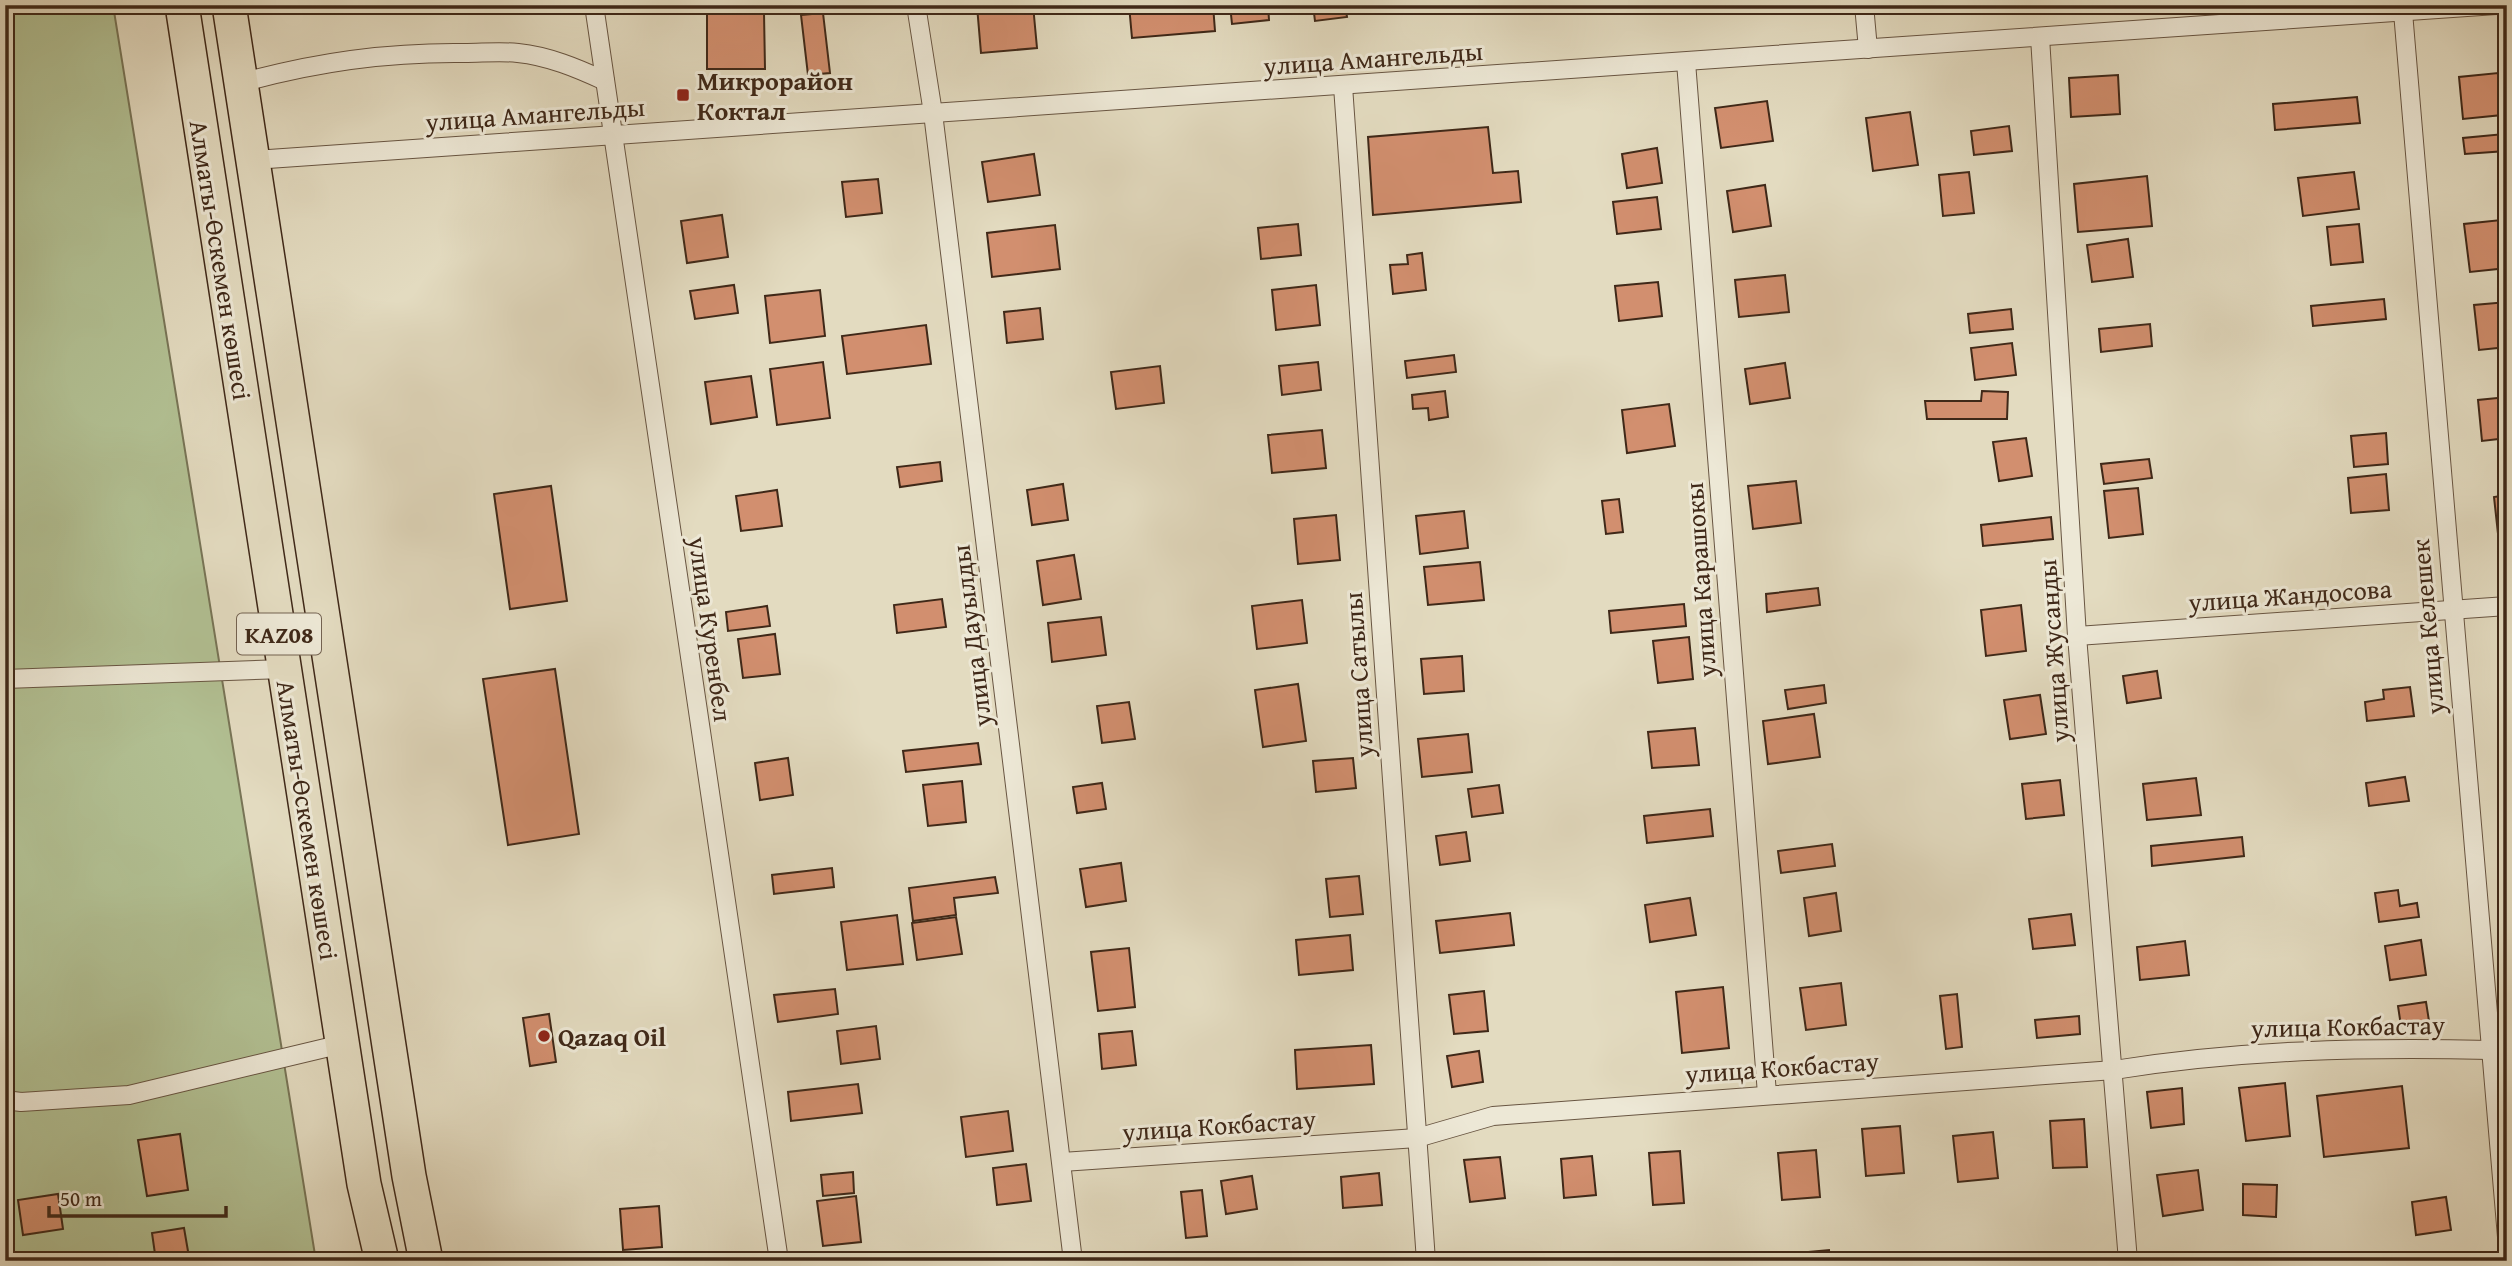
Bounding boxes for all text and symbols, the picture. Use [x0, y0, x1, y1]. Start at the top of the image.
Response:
street label: улица Амангельды [1261, 31, 1484, 85]
place label: Микрорайон Коктал [697, 61, 853, 130]
street label: улица Амангельды [423, 87, 646, 141]
marker: Микрорайон Коктал [675, 87, 691, 103]
street label: Алматы-Өскемен көшесі [180, 117, 262, 403]
street label: улица Карашокы [1674, 481, 1726, 680]
street label: улица Куренбел [679, 533, 743, 724]
street label: улица Келешек [2400, 537, 2454, 717]
street label: улица Дауылды [940, 543, 1002, 730]
street label: улица Жусанды [2027, 558, 2079, 745]
street label: улица Жандосова [2186, 568, 2394, 622]
street label: улица Сатылы [1333, 591, 1383, 760]
road number: KAZ08 [237, 614, 321, 654]
street label: Алматы-Өскемен көшесі [267, 677, 349, 963]
street label: улица Кокбастау [2250, 1005, 2445, 1047]
place label: Qazaq Oil [558, 1017, 666, 1056]
marker: Qazaq Oil [536, 1028, 552, 1044]
street label: улица Кокбастау [1683, 1041, 1880, 1093]
street label: улица Кокбастау [1120, 1099, 1317, 1151]
scale bar [49, 1175, 226, 1219]
text: 50 m [60, 1183, 102, 1214]

